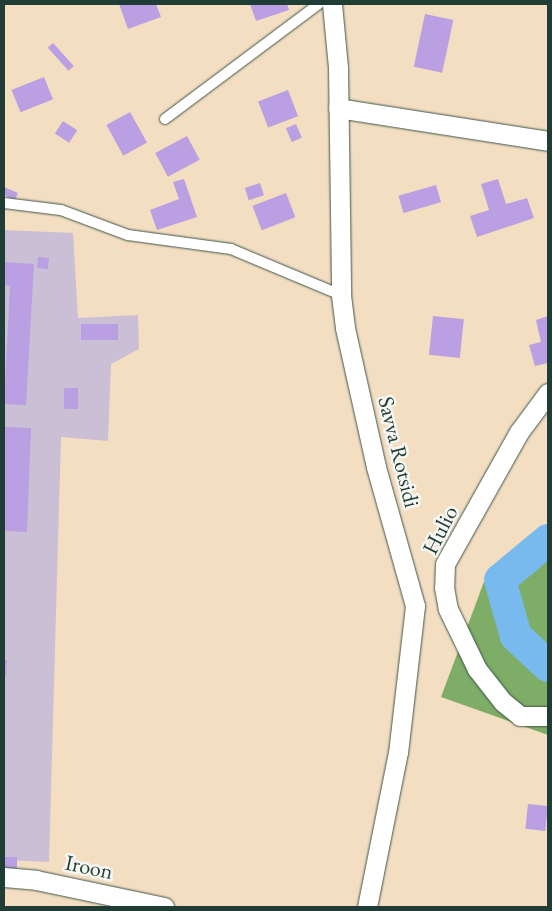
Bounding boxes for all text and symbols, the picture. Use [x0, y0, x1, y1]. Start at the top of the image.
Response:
street label: Savva Rotsidi [373, 394, 425, 510]
street label: Hulio [417, 501, 463, 559]
street label: Iroon [63, 849, 115, 885]

